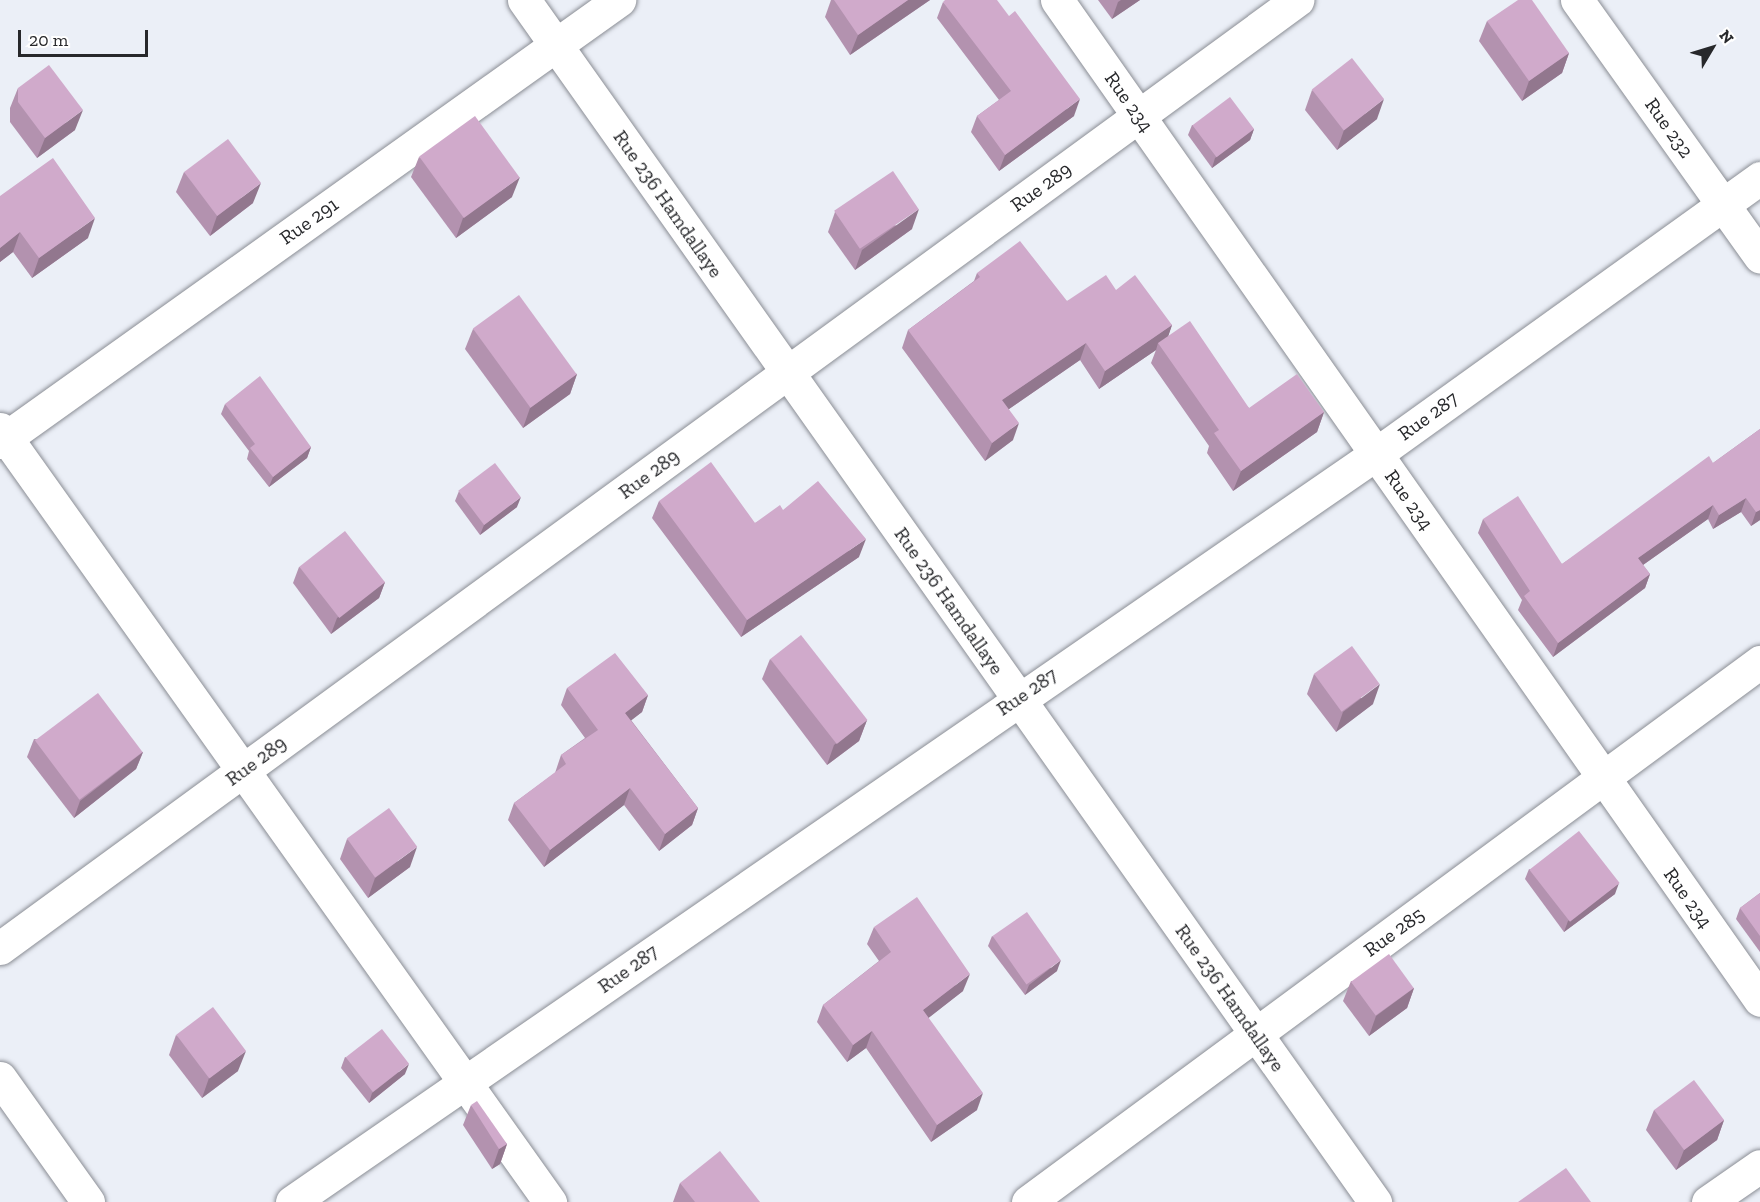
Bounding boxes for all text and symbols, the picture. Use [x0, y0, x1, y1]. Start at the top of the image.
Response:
scale bar [21, 18, 152, 56]
north arrow [1682, 18, 1742, 78]
text: N [1715, 26, 1738, 47]
text: 20 m [29, 29, 68, 51]
street label: Rue 234 [1100, 67, 1158, 137]
street label: Rue 232 [1640, 93, 1698, 163]
street label: Rue 236 Hamdallaye [608, 126, 728, 282]
street label: Rue 289 [1006, 157, 1076, 217]
street label: Rue 291 [275, 192, 343, 250]
street label: Rue 287 [1393, 386, 1463, 446]
street label: Rue 289 [614, 444, 684, 504]
street label: Rue 234 [1380, 465, 1438, 535]
street label: Rue 236 Hamdallaye [889, 523, 1009, 679]
street label: Rue 287 [992, 663, 1062, 721]
street label: Rue 289 [221, 731, 291, 791]
street label: Rue 234 [1659, 863, 1717, 933]
street label: Rue 285 [1359, 902, 1429, 962]
street label: Rue 236 Hamdallaye [1170, 920, 1290, 1076]
street label: Rue 287 [593, 940, 663, 998]

